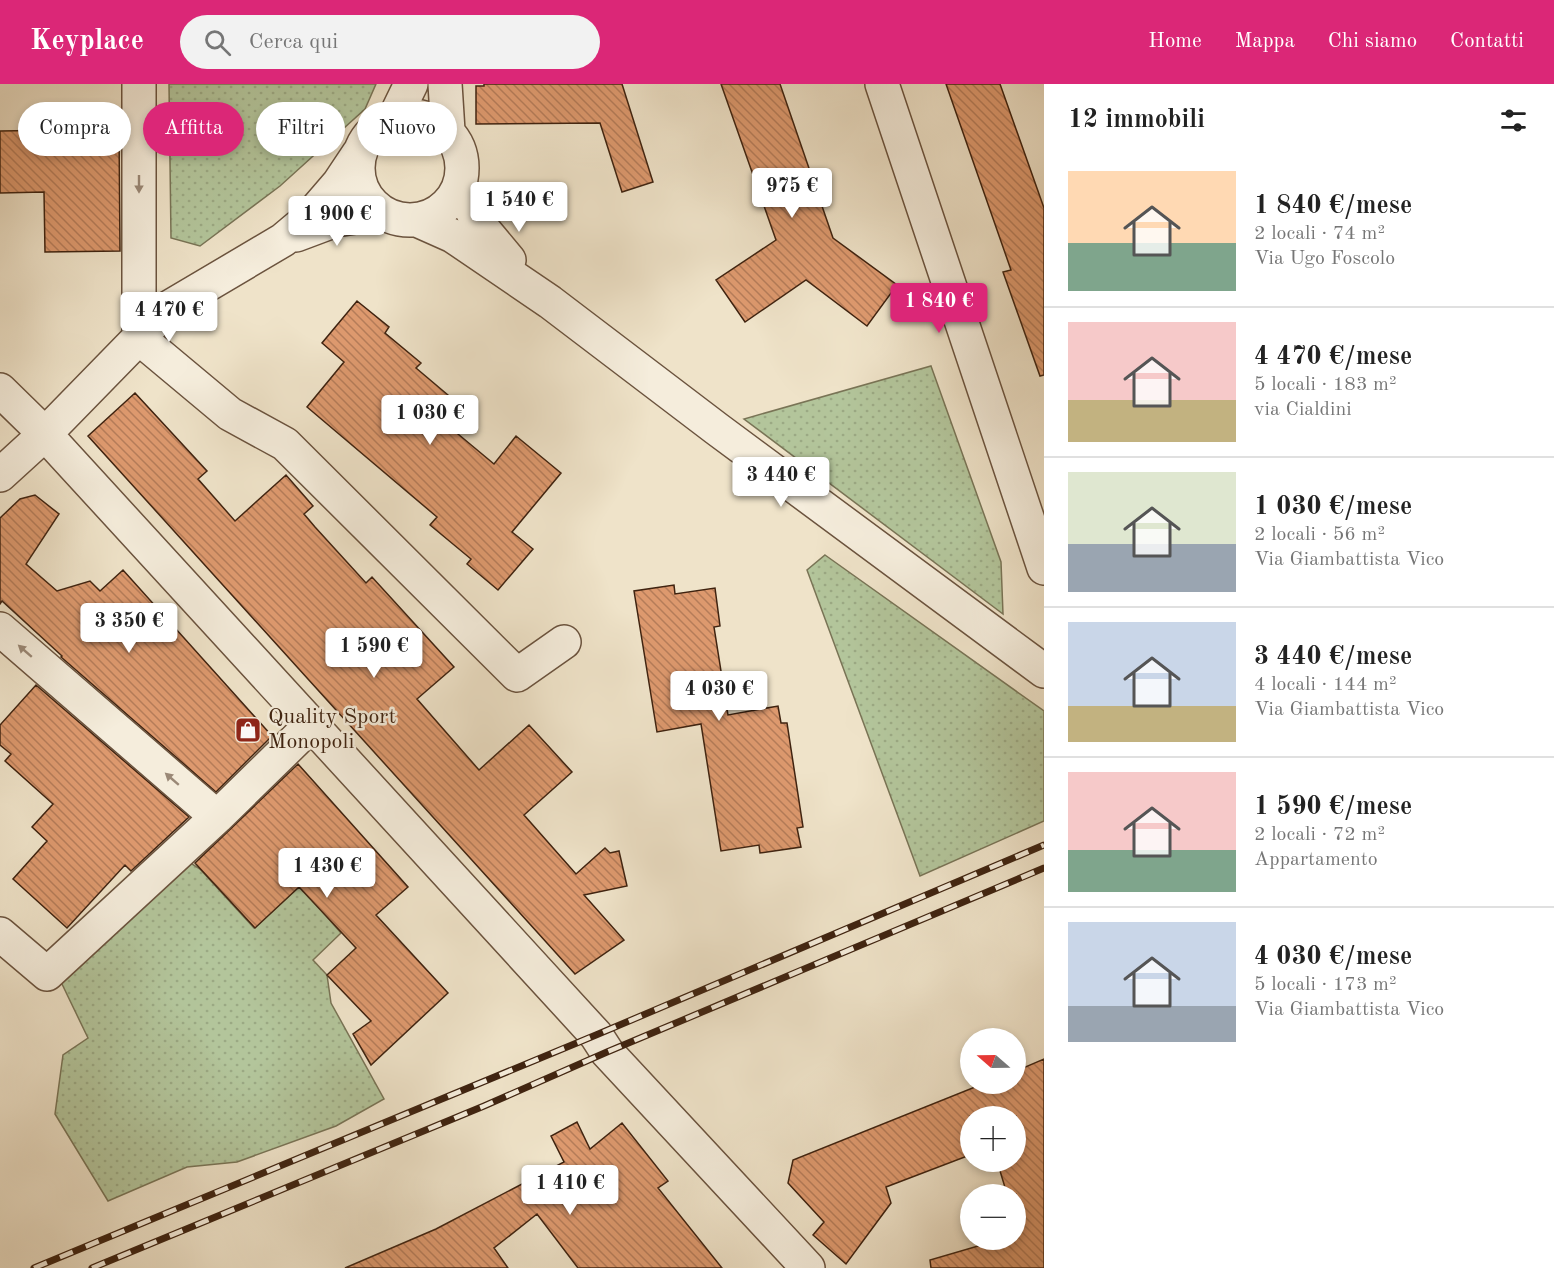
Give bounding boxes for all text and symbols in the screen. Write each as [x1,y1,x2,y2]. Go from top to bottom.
search box [180,15,600,69]
icon: search [201,26,234,59]
text: Keyplace [30,28,144,56]
text: Cerca qui [249,31,338,53]
text: Home [1148,31,1202,52]
text: Mappa [1235,31,1295,52]
text: Chi siamo [1328,31,1417,52]
text: Contatti [1450,31,1524,52]
chip: Compra [18,102,131,156]
chip: Affitta [143,102,244,156]
chip: Filtri [256,102,345,156]
chip: Nuovo [357,102,457,156]
icon: filters [1497,104,1530,137]
text: 12 immobili [1068,107,1205,133]
pin: 975 € [750,168,834,219]
one-way arrow [134,175,144,194]
text: 975 € [766,177,818,197]
pin: 1 540 € [464,182,574,233]
text: 1 540 € [484,191,554,211]
text: 1 840 €/mese [1254,193,1412,219]
icon: home [1116,195,1188,267]
pin: 1 900 € [282,196,392,247]
text: 1 900 € [302,205,372,225]
text: 2 locali · 74 m² [1254,224,1385,244]
text: Via Ugo Foscolo [1254,249,1395,269]
pin: 1 840 € [884,283,994,334]
pin: 4 470 € [114,292,224,343]
text: 1 840 € [904,292,974,312]
text: 4 470 € [134,301,204,321]
text: 4 470 €/mese [1254,344,1412,370]
icon: home [1116,346,1188,418]
text: 5 locali · 183 m² [1254,375,1397,395]
pin: 1 030 € [375,395,485,446]
text: via Cialdini [1254,400,1352,420]
text: 1 030 € [395,404,465,424]
pin: 3 440 € [726,457,836,508]
text: 3 440 € [746,466,816,486]
text: 1 030 €/mese [1254,494,1412,520]
icon: home [1116,496,1188,568]
text: 2 locali · 56 m² [1254,525,1385,545]
text: Via Giambattista Vico [1254,550,1444,570]
pin: 3 350 € [74,603,184,654]
text: 3 350 € [94,612,164,632]
pin: 1 590 € [319,628,429,679]
text: 1 590 € [339,637,409,657]
text: 3 440 €/mese [1254,644,1412,670]
one-way arrow [18,645,33,658]
icon: home [1116,646,1188,718]
pin: 4 030 € [664,671,774,722]
text: 4 locali · 144 m² [1254,675,1397,695]
text: 4 030 € [684,680,754,700]
text: Via Giambattista Vico [1254,700,1444,720]
place label: Quality Sport Monopoli [268,706,396,753]
shop icon: Quality Sport Monopoli [233,715,263,745]
one-way arrow [165,772,180,786]
text: 1 590 €/mese [1254,794,1412,820]
icon: home [1116,796,1188,868]
text: 2 locali · 72 m² [1254,825,1385,845]
pin: 1 430 € [272,848,382,899]
text: Appartamento [1254,850,1378,870]
text: 1 430 € [292,857,362,877]
text: 4 030 €/mese [1254,944,1412,970]
icon: home [1116,946,1188,1018]
text: 5 locali · 173 m² [1254,975,1397,995]
text: Via Giambattista Vico [1254,1000,1444,1020]
north arrow [960,1028,1026,1094]
map controls [960,1028,1026,1250]
button: + [960,1106,1026,1172]
pin: 1 410 € [515,1165,625,1216]
text: 1 410 € [535,1174,605,1194]
button: − [960,1184,1026,1250]

